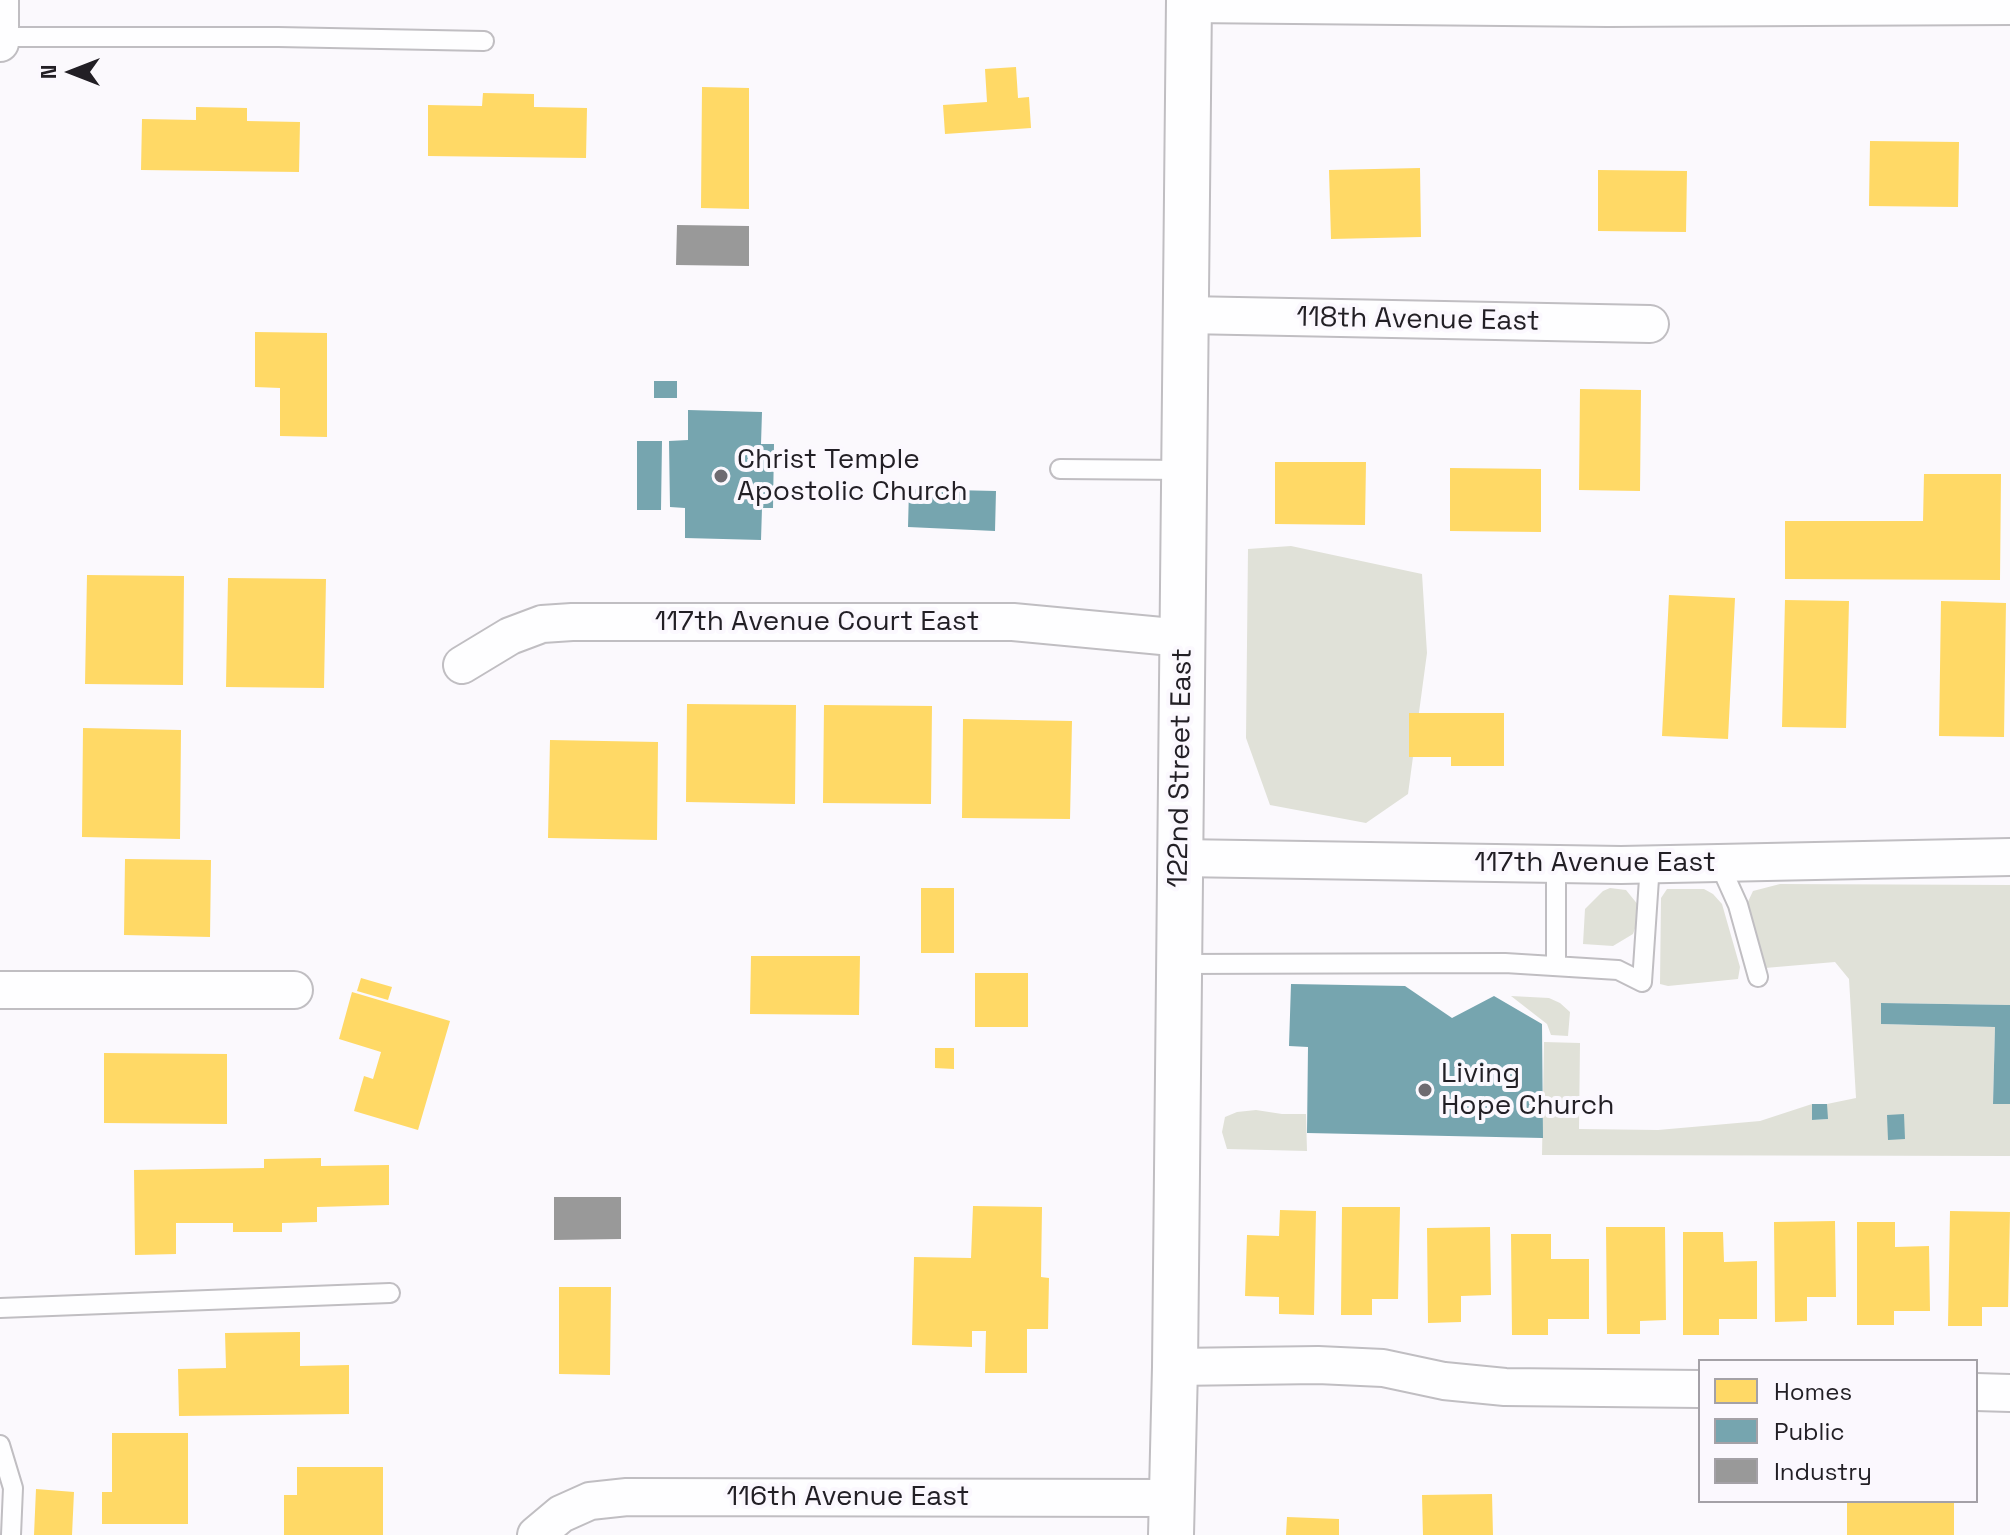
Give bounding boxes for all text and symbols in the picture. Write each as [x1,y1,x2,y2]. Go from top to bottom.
north arrow [32,32,112,112]
text: N [34,65,62,79]
street label: 118th Avenue East [1296,301,1540,339]
place label: Christ Temple Apostolic Church [737,443,968,509]
marker: Christ Temple Apostolic Church [712,467,730,485]
street label: 117th Avenue Court East [655,605,979,639]
street label: 122nd Street East [1162,648,1200,888]
street label: 117th Avenue East [1474,846,1716,880]
place label: Living Hope Church [1441,1057,1614,1123]
marker: Living Hope Church [1416,1081,1434,1099]
legend [1698,1359,1978,1503]
text: Homes [1774,1376,1852,1407]
text: Public [1774,1416,1845,1447]
text: Industry [1774,1456,1872,1487]
street label: 116th Avenue East [727,1480,969,1514]

